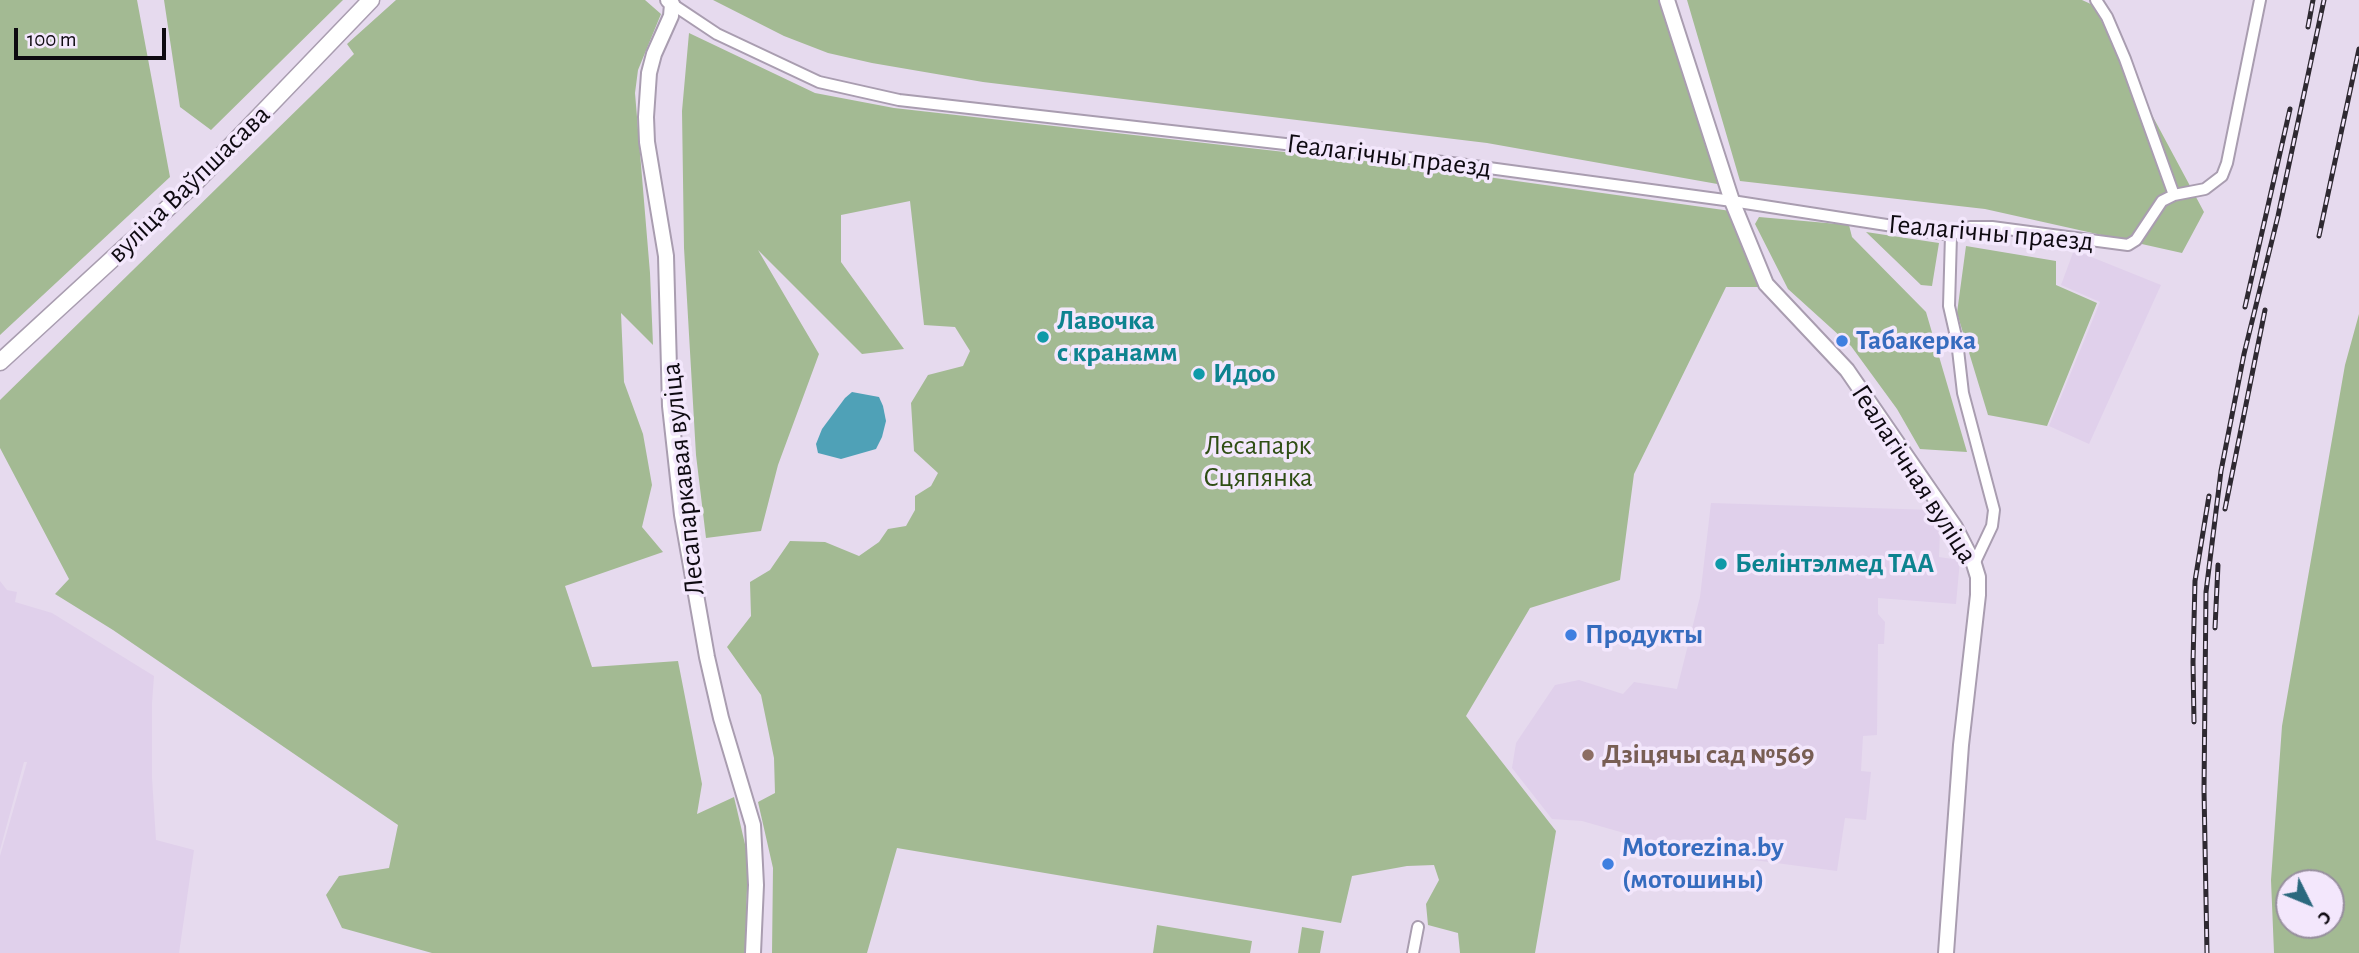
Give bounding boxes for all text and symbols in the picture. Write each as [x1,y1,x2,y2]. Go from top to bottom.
scale bar [18,14,170,58]
text: 100 m [27,29,77,50]
street label: вуліца Ваўпшасава [101,98,277,270]
street label: Геалагічны праезд [1285,127,1493,185]
street label: Геалагічны праезд [1887,207,2095,259]
place label: Лавочка с кранамм [1057,304,1178,370]
place label: Табакерка [1856,324,1976,358]
marker: Лавочка с кранамм [1035,329,1051,345]
marker: Табакерка [1834,333,1850,349]
place label: Идоо [1213,357,1276,391]
street label: Лесапаркавая вуліца [654,361,712,597]
marker: Идоо [1191,366,1207,382]
street label: Геалагічная вуліца [1844,378,1984,570]
park label: Лесапарк Сцяпянка [1203,429,1313,495]
place label: Белінтэлмед ТАА [1735,547,1934,581]
marker: Белінтэлмед ТАА [1713,556,1729,572]
place label: Продукты [1585,618,1703,652]
marker: Продукты [1563,627,1579,643]
place label: Дзіцячы сад №569 [1602,738,1814,772]
marker: Дзіцячы сад №569 [1580,747,1596,763]
place label: Motorezina.by (мотошины) [1622,831,1784,897]
marker: Motorezina.by (мотошины) [1600,856,1616,872]
north arrow [2275,869,2345,939]
text: С [2314,907,2335,928]

